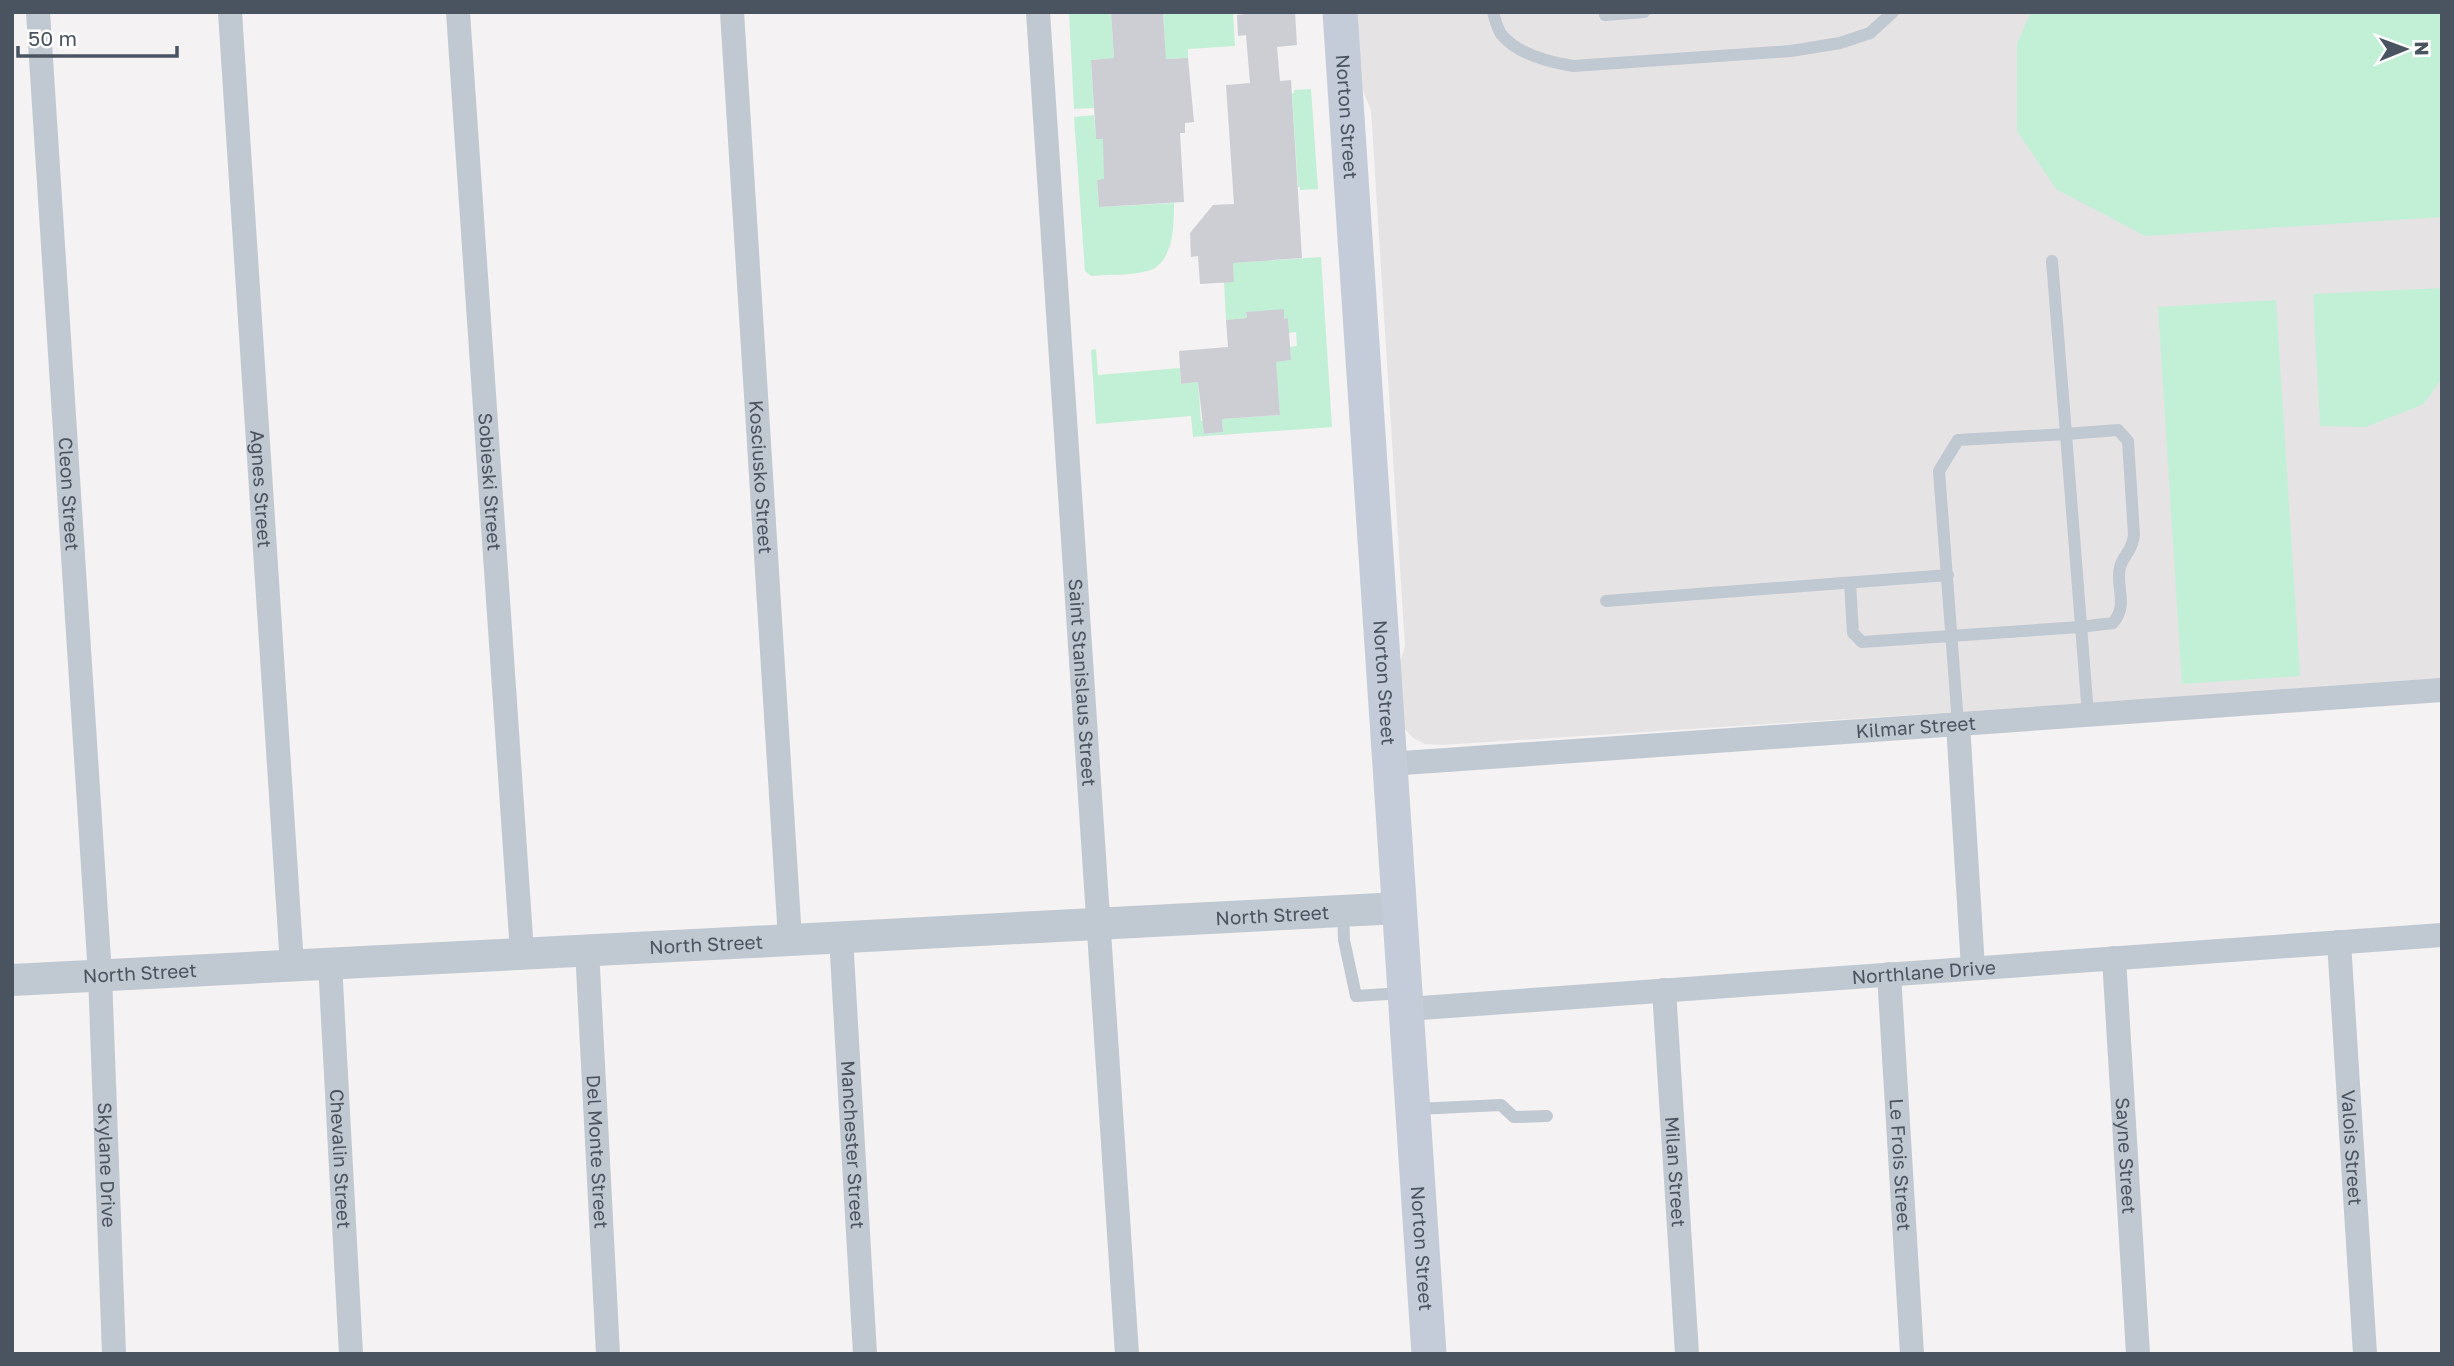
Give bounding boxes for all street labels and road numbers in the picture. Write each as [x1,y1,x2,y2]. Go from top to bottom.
street label: Norton Street [1332,53,1363,180]
street label: Kosciusko Street [745,399,778,555]
street label: Sobieski Street [474,412,507,552]
street label: Agnes Street [246,429,277,549]
street label: Cleon Street [54,436,85,552]
street label: Saint Stanislaus Street [1065,578,1101,787]
street label: Norton Street [1369,619,1401,746]
street label: Kilmar Street [1855,711,1977,742]
street label: North Street [1215,900,1330,929]
street label: North Street [649,930,764,958]
street label: Northlane Drive [1851,955,1996,988]
street label: North Street [82,958,197,987]
street label: Manchester Street [837,1060,870,1230]
street label: Del Monte Street [583,1074,613,1229]
street label: Chevalin Street [326,1088,356,1229]
street label: Valois Street [2337,1089,2368,1206]
street label: Sayne Street [2111,1097,2141,1215]
street label: Le Frois Street [1886,1098,1917,1232]
street label: Skylane Drive [94,1102,121,1228]
street label: Milan Street [1661,1115,1691,1228]
street label: Norton Street [1407,1185,1438,1312]

